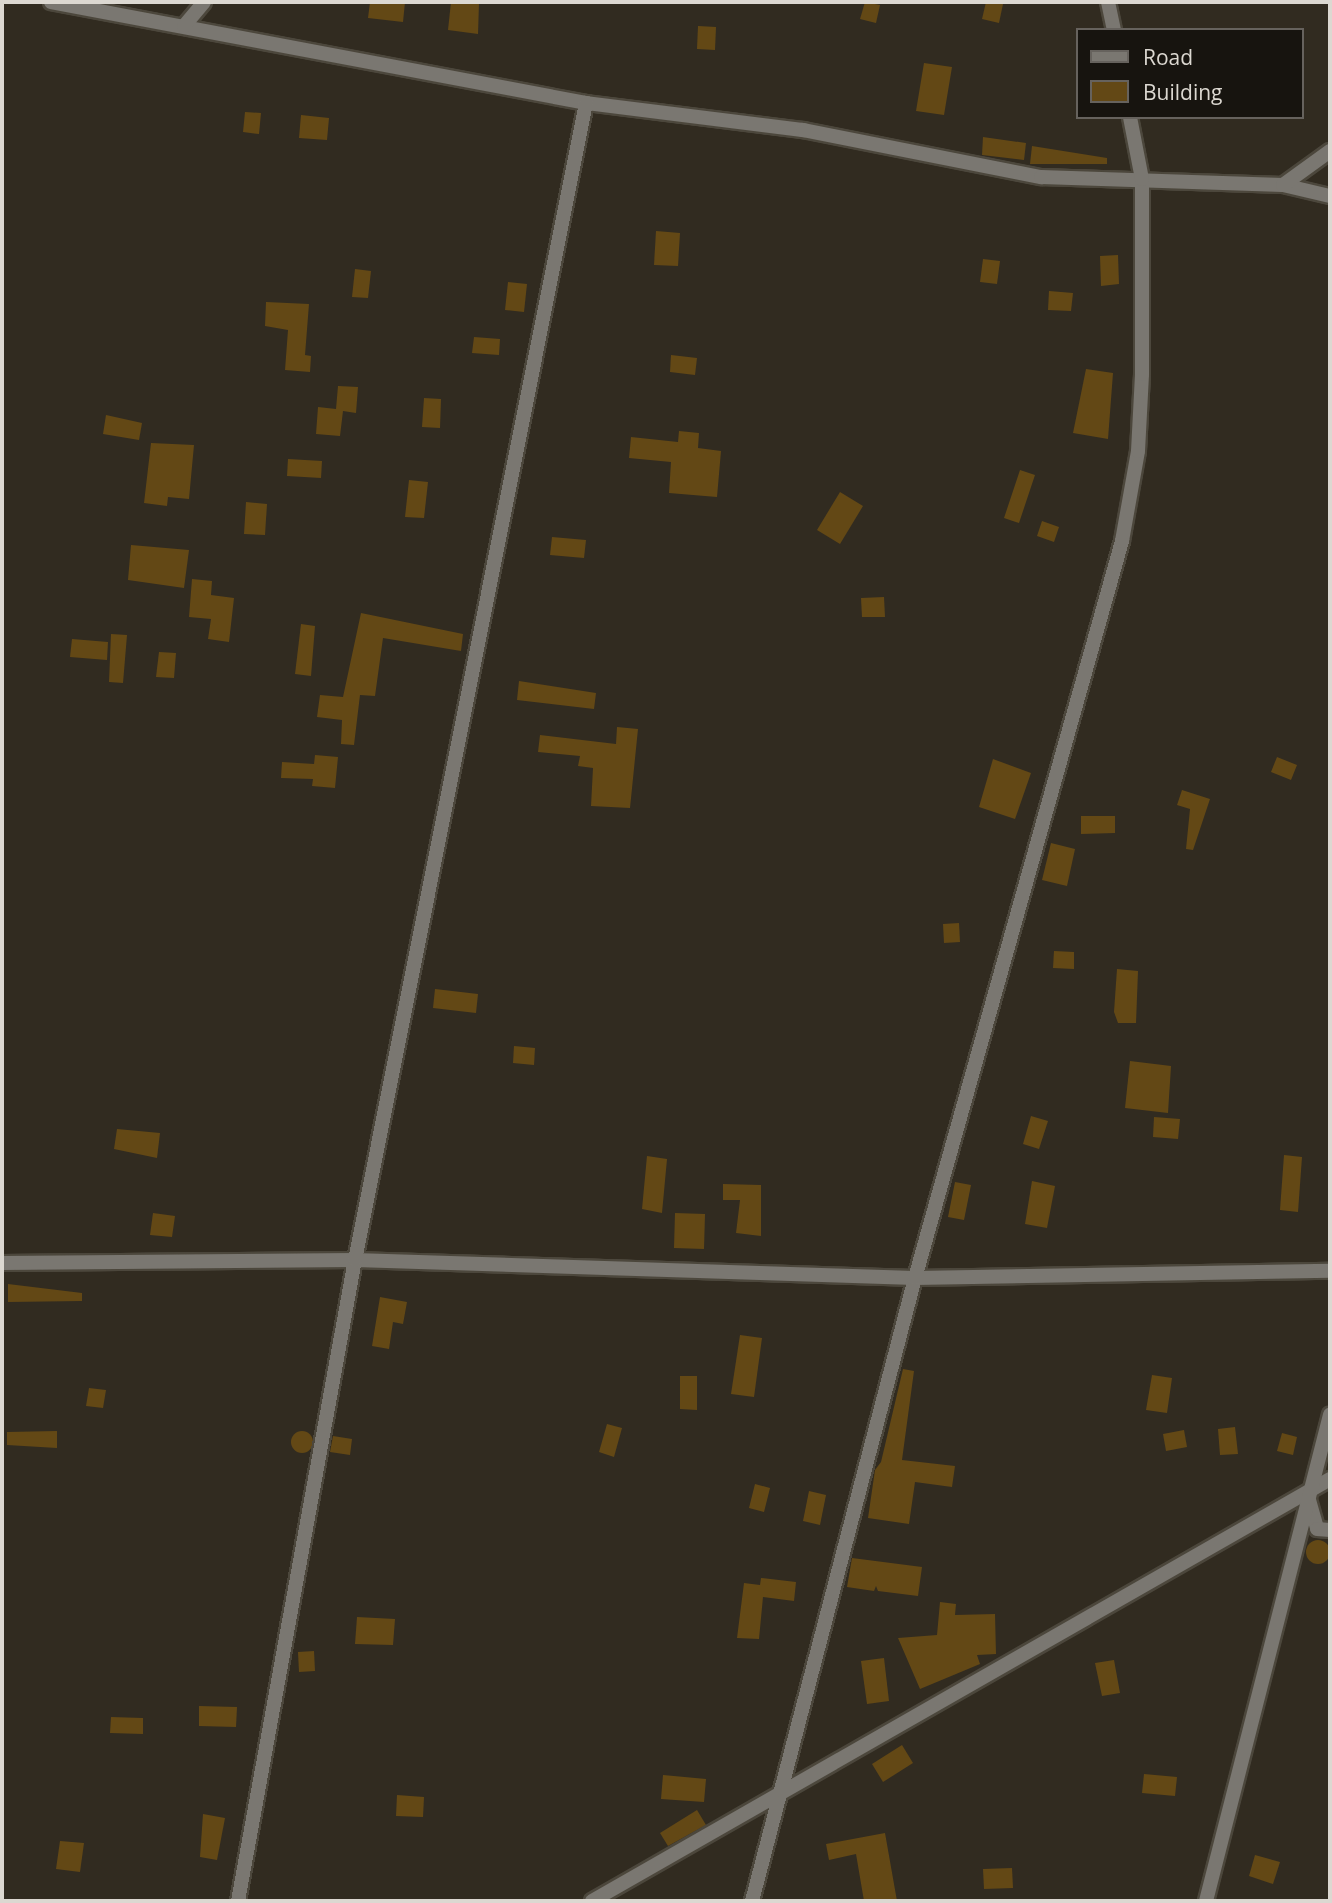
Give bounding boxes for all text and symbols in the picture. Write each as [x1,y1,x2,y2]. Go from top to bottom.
legend [1076,28,1304,119]
text: Road [1143,43,1193,71]
text: Building [1143,78,1222,106]

